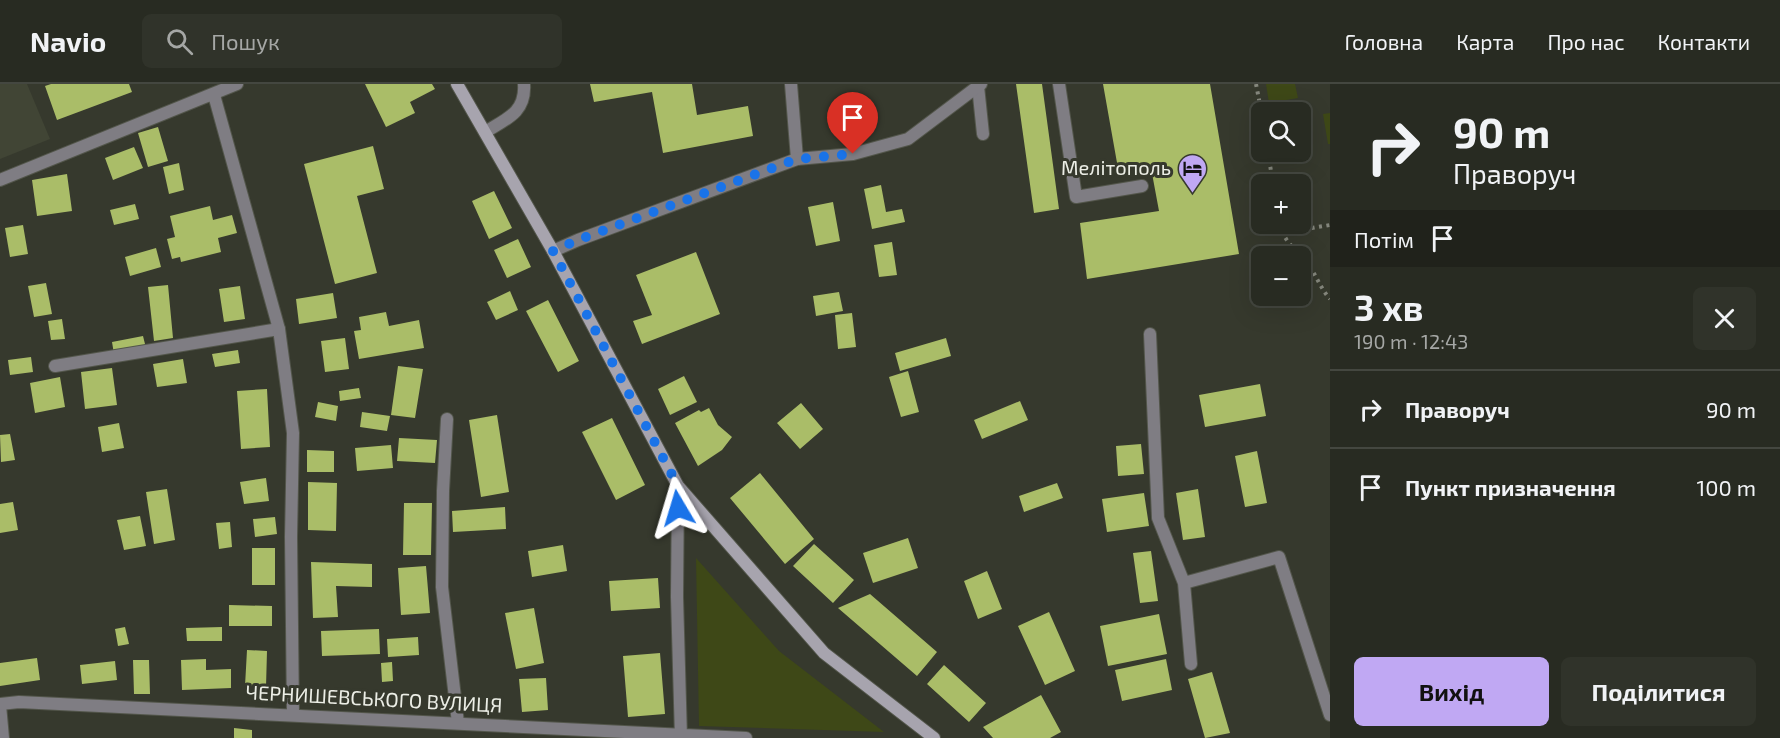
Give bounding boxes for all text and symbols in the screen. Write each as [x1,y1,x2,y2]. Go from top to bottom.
search box [142,14,562,68]
text: Navio [30,24,106,58]
icon: search [163,25,196,58]
text: Пошук [211,28,280,54]
text: Головна [1344,29,1423,54]
text: Карта [1456,29,1514,54]
text: Про нас [1547,29,1625,54]
text: Контакти [1658,29,1750,54]
pin [827,92,878,154]
icon: arrive [836,101,869,134]
map controls [1251,102,1311,306]
button: search [1251,102,1311,162]
text: 90 m [1453,106,1550,156]
icon: right [1354,108,1432,186]
hotel icon: Мелітополь [1176,152,1208,194]
place label: Мелітополь [1061,155,1171,179]
text: Праворуч [1453,157,1576,189]
button: + [1251,174,1311,234]
icon: arrive [1426,222,1459,255]
text: Потім [1354,226,1414,252]
button: − [1251,246,1311,306]
text: 3 хв [1354,285,1423,328]
button: close [1693,287,1756,350]
text: 190 m · 12:43 [1354,329,1468,353]
icon: right [1354,393,1387,426]
text: Праворуч [1405,396,1510,422]
text: 90 m [1706,396,1756,422]
icon: arrive [1354,471,1387,504]
text: Пункт призначення [1405,474,1616,500]
text: 100 m [1697,474,1756,500]
position arrow [646,476,710,540]
button: Вихід [1354,657,1549,726]
button: Поділитися [1561,657,1756,726]
street label: ЧЕРНИШЕВСЬКОГО ВУЛИЦЯ [245,679,503,717]

